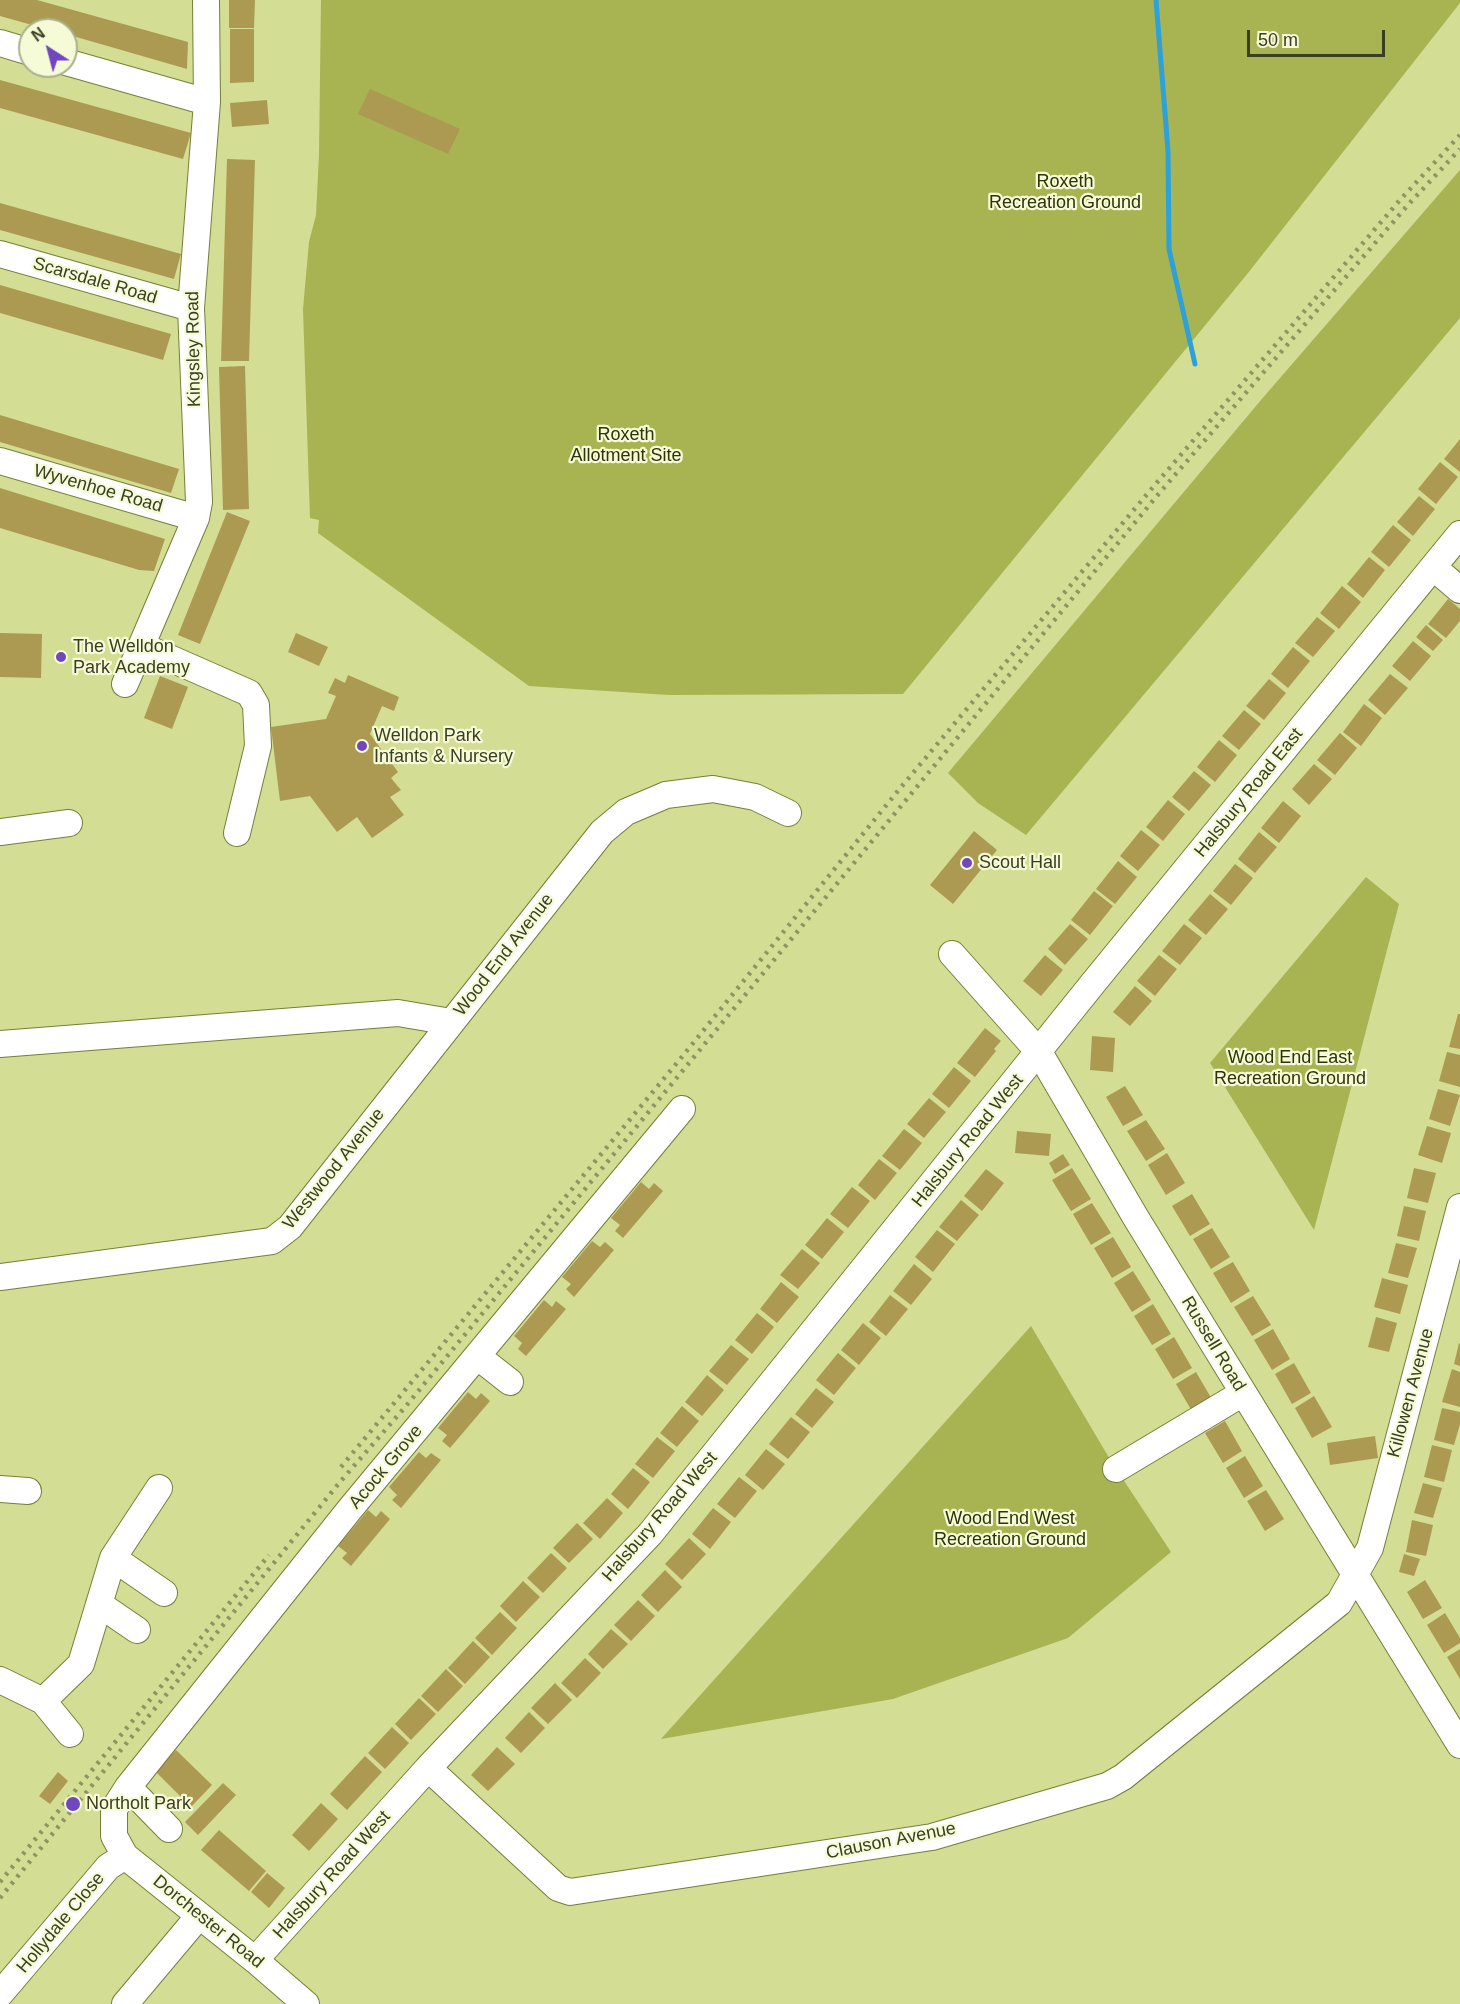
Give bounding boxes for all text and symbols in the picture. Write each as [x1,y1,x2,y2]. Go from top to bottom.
north arrow [18,18,78,78]
scale bar [1250,18,1388,56]
text: N [29,24,48,45]
text: 50 m [1258,30,1298,50]
park label: Roxeth Recreation Ground [989,171,1141,213]
street label: Scarsdale Road [30,253,160,309]
street label: Kingsley Road [182,291,206,407]
park label: Roxeth Allotment Site [570,424,682,466]
street label: Wyvenhoe Road [31,460,165,518]
place label: The Welldon Park Academy [73,636,190,678]
marker: The Welldon Park Academy [54,650,68,664]
street label: Halsbury Road East [1190,724,1308,862]
place label: Welldon Park Infants & Nursery [374,725,513,768]
marker: Welldon Park Infants & Nursery [355,739,369,753]
place label: Scout Hall [979,852,1061,874]
marker: Scout Hall [960,856,974,870]
street label: Wood End Avenue [449,889,559,1021]
park label: Wood End East Recreation Ground [1214,1047,1366,1090]
street label: Halsbury Road West [908,1070,1028,1212]
street label: Westwood Avenue [279,1104,389,1234]
street label: Russell Road [1176,1293,1250,1395]
street label: Killowen Avenue [1383,1326,1439,1460]
street label: Acock Grove [345,1421,427,1513]
street label: Halsbury Road West [598,1448,722,1586]
park label: Wood End West Recreation Ground [934,1508,1086,1550]
place label: Northolt Park [86,1793,191,1815]
marker: Northolt Park [64,1795,82,1813]
street label: Halsbury Road West [269,1807,395,1943]
street label: Clauson Avenue [824,1818,958,1864]
street label: Hollydale Close [13,1868,109,1978]
street label: Dorchester Road [148,1871,268,1973]

